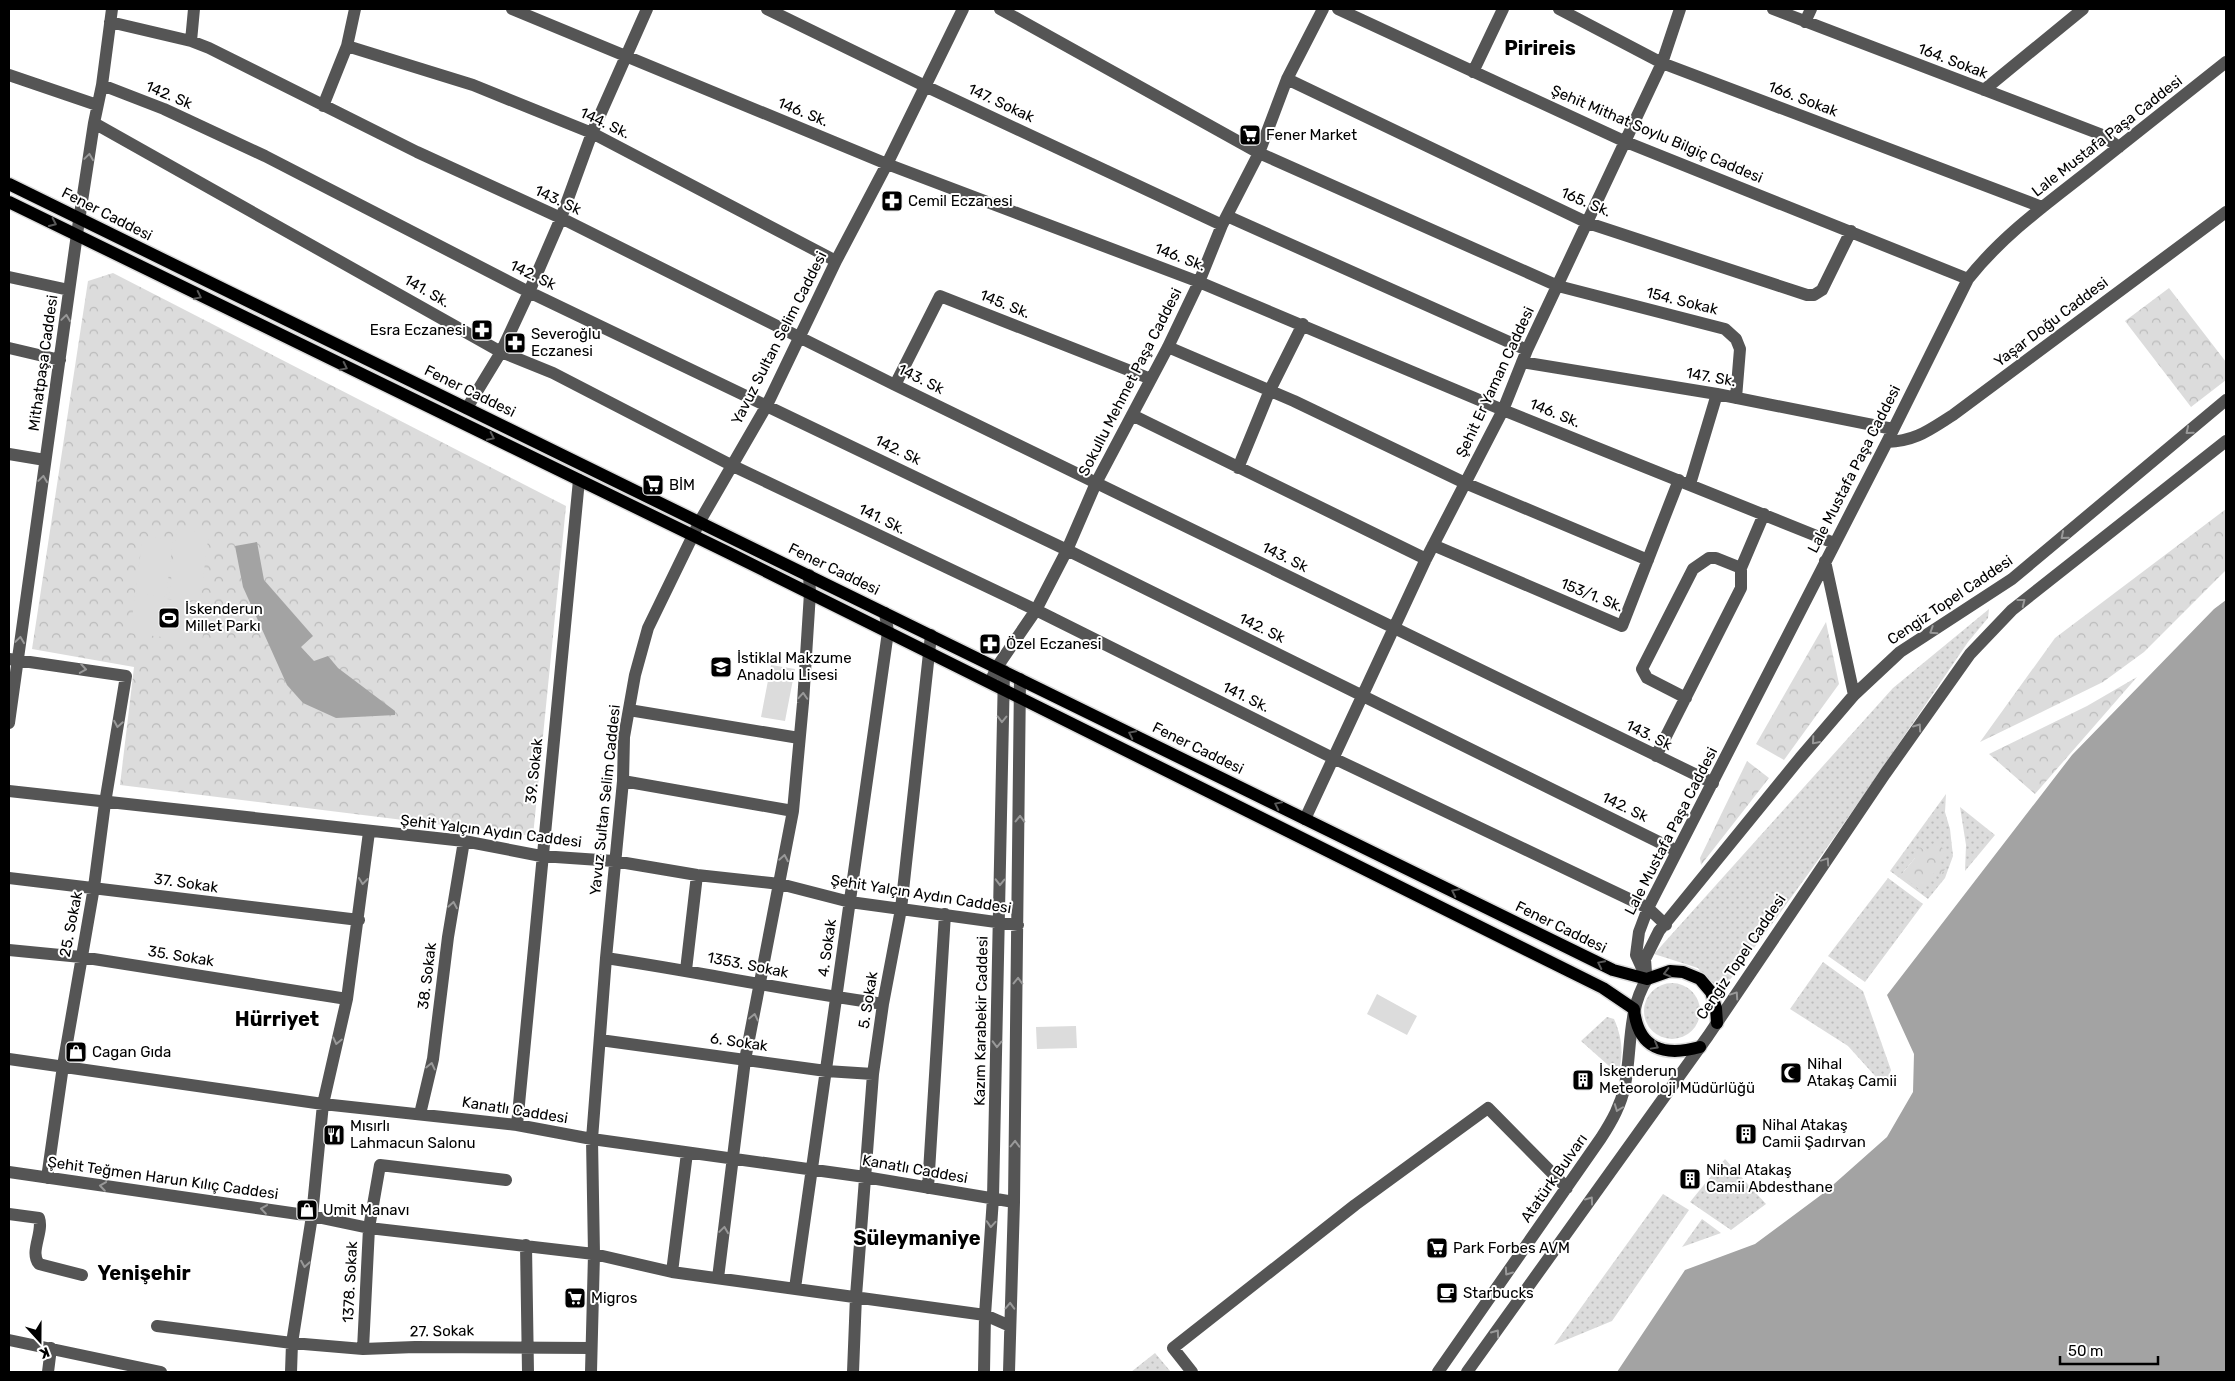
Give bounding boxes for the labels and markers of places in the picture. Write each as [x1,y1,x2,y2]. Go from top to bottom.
supermarket icon: Fener Market [1238,123,1262,147]
place label: Fener Market [1266,126,1357,144]
pharmacy icon: Cemil Eczanesi [880,189,904,213]
place label: Cemil Eczanesi [908,192,1013,210]
pharmacy icon: Esra Eczanesi [470,318,494,342]
place label: Esra Eczanesi [370,321,466,339]
place label: Severoğlu Eczanesi [531,325,601,360]
pharmacy icon: Severoğlu Eczanesi [503,331,527,355]
supermarket icon: BİM [641,473,665,497]
place label: BİM [669,476,695,494]
place label: İskenderun Millet Parkı [185,600,263,635]
sports icon: İskenderun Millet Parkı [157,606,181,630]
pharmacy icon: Özel Eczanesi [978,632,1002,656]
place label: Özel Eczanesi [1006,635,1101,653]
place label: İstiklal Makzume Anadolu Lisesi [737,649,852,684]
school or university icon: İstiklal Makzume Anadolu Lisesi [709,655,733,679]
shop icon: Cagan Gıda [64,1040,88,1064]
place label: Cagan Gıda [92,1043,171,1061]
place label: Nihal Atakaş Camii [1807,1055,1897,1090]
mosque icon: Nihal Atakaş Camii [1779,1061,1803,1085]
place label: İskenderun Meteoroloji Müdürlüğü [1599,1062,1755,1097]
building icon: İskenderun Meteoroloji Müdürlüğü [1571,1068,1595,1092]
place label: Nihal Atakaş Camii Şadırvan [1762,1116,1866,1151]
place label: Mısırlı Lahmacun Salonu [350,1117,476,1152]
building icon: Nihal Atakaş Camii Şadırvan [1734,1122,1758,1146]
restaurant icon: Mısırlı Lahmacun Salonu [322,1123,346,1147]
place label: Nihal Atakaş Camii Abdesthane [1706,1161,1833,1196]
building icon: Nihal Atakaş Camii Abdesthane [1678,1167,1702,1191]
shop icon: Umit Manavı [295,1198,319,1222]
place label: Umit Manavı [323,1201,409,1219]
supermarket icon: Park Forbes AVM [1425,1236,1449,1260]
place label: Park Forbes AVM [1453,1239,1570,1257]
cafe icon: Starbucks [1435,1281,1459,1305]
place label: Starbucks [1463,1284,1534,1302]
supermarket icon: Migros [563,1286,587,1310]
place label: Migros [591,1289,638,1307]

